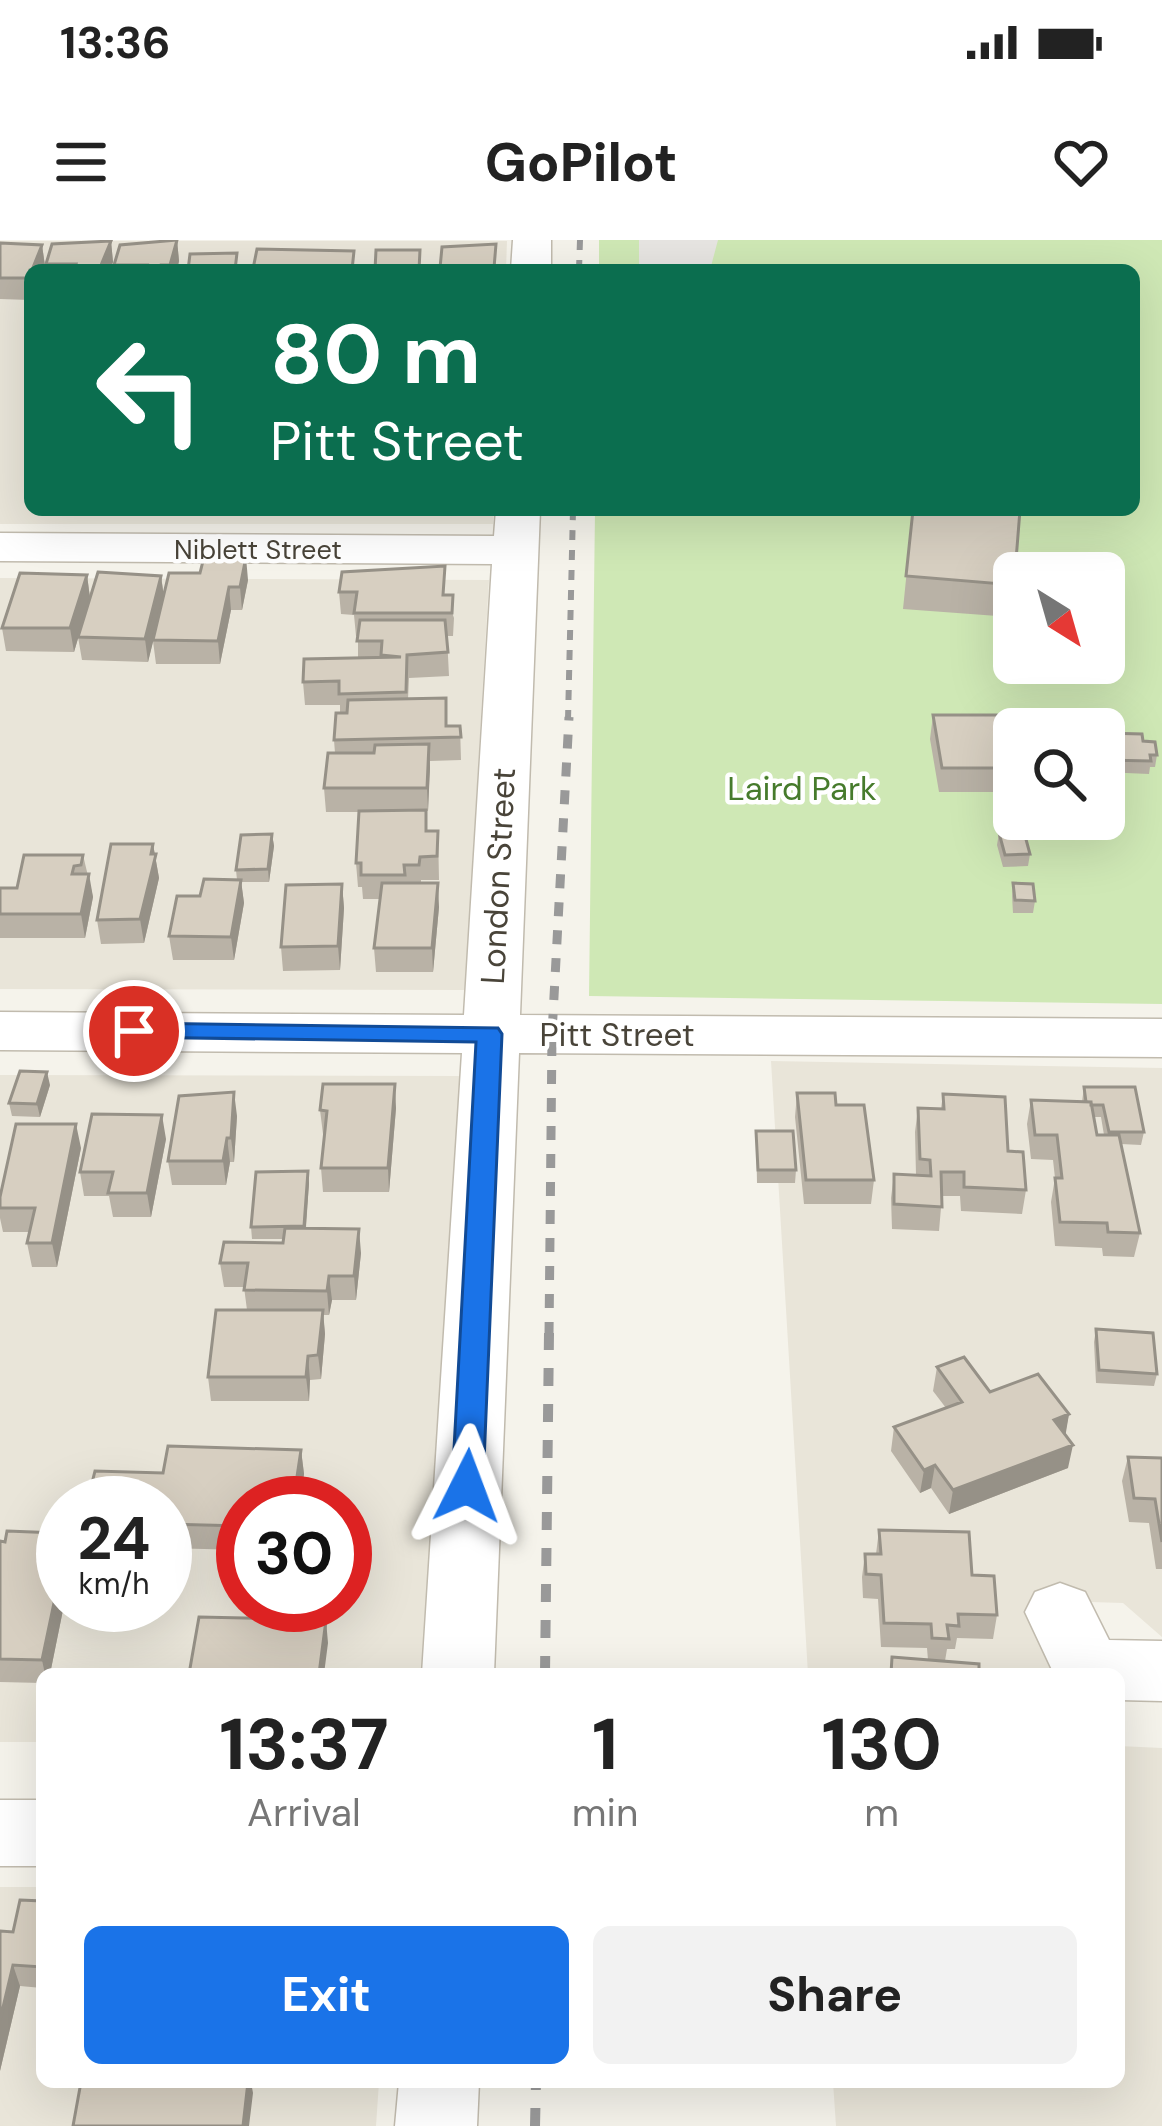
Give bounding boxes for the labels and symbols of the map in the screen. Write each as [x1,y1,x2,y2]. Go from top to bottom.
street label: Niblett Street [174,532,342,567]
north arrow [993,552,1125,684]
street label: London Street [471,767,525,985]
park label: Laird Park [727,767,877,810]
pin [83,980,185,1082]
street label: Pitt Street [539,1013,695,1056]
position arrow [404,1423,530,1549]
speed limit sign: 30 [216,1476,372,1632]

